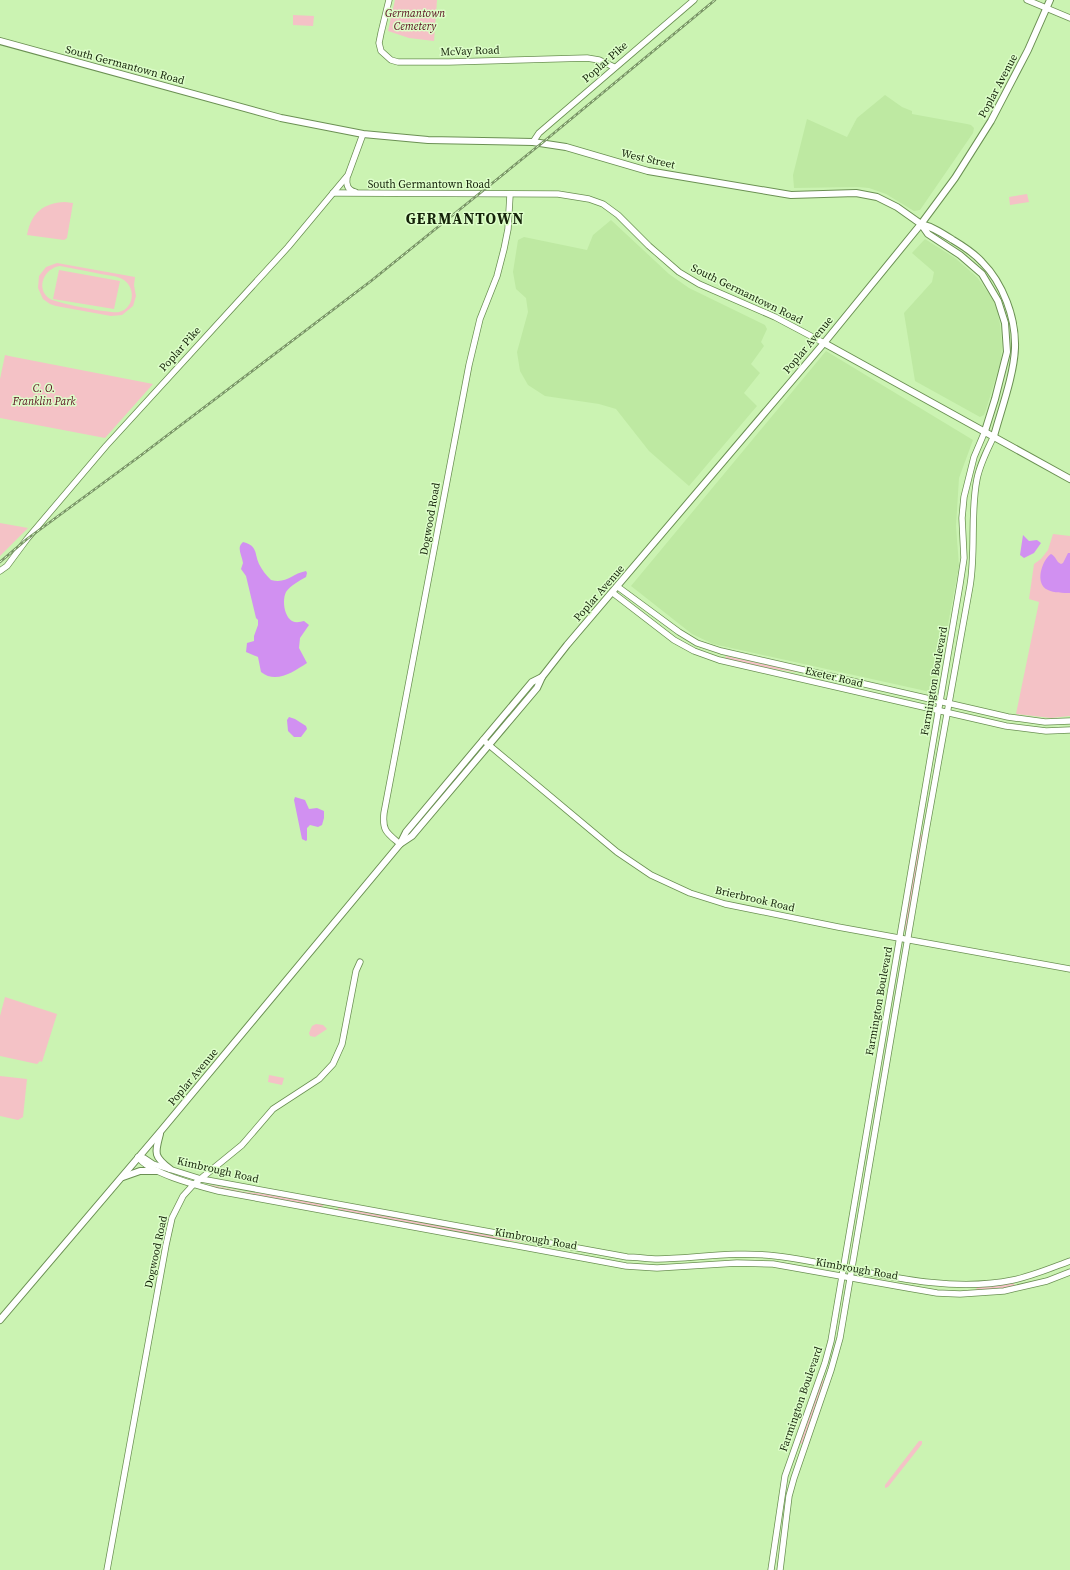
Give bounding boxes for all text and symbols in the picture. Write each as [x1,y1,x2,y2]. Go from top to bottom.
park label: Germantown Cemetery [385,6,446,34]
street label: Poplar Pike [579,38,631,86]
street label: South Germantown Road [64,42,187,88]
street label: McVay Road [440,42,501,60]
street label: Poplar Avenue [975,51,1021,121]
street label: West Street [620,146,677,173]
street label: South Germantown Road [368,177,491,192]
district label: GERMANTOWN [406,208,524,229]
street label: South Germantown Road [689,260,806,328]
street label: Poplar Avenue [780,313,837,377]
street label: Poplar Pike [156,323,204,375]
park label: C. O. Franklin Park [11,381,76,409]
street label: Dogwood Road [416,481,444,557]
street label: Poplar Avenue [570,561,628,625]
street label: Farmington Boulevard [917,625,951,737]
street label: Exeter Road [804,663,865,691]
street label: Brierbrook Road [714,883,797,916]
street label: Farmington Boulevard [862,945,896,1057]
street label: Poplar Avenue [165,1045,222,1109]
street label: Kimbrough Road [176,1153,261,1187]
street label: Dogwood Road [141,1214,171,1290]
street label: Kimbrough Road [494,1224,579,1254]
street label: Kimbrough Road [815,1254,900,1284]
street label: Farmington Boulevard [776,1344,826,1454]

